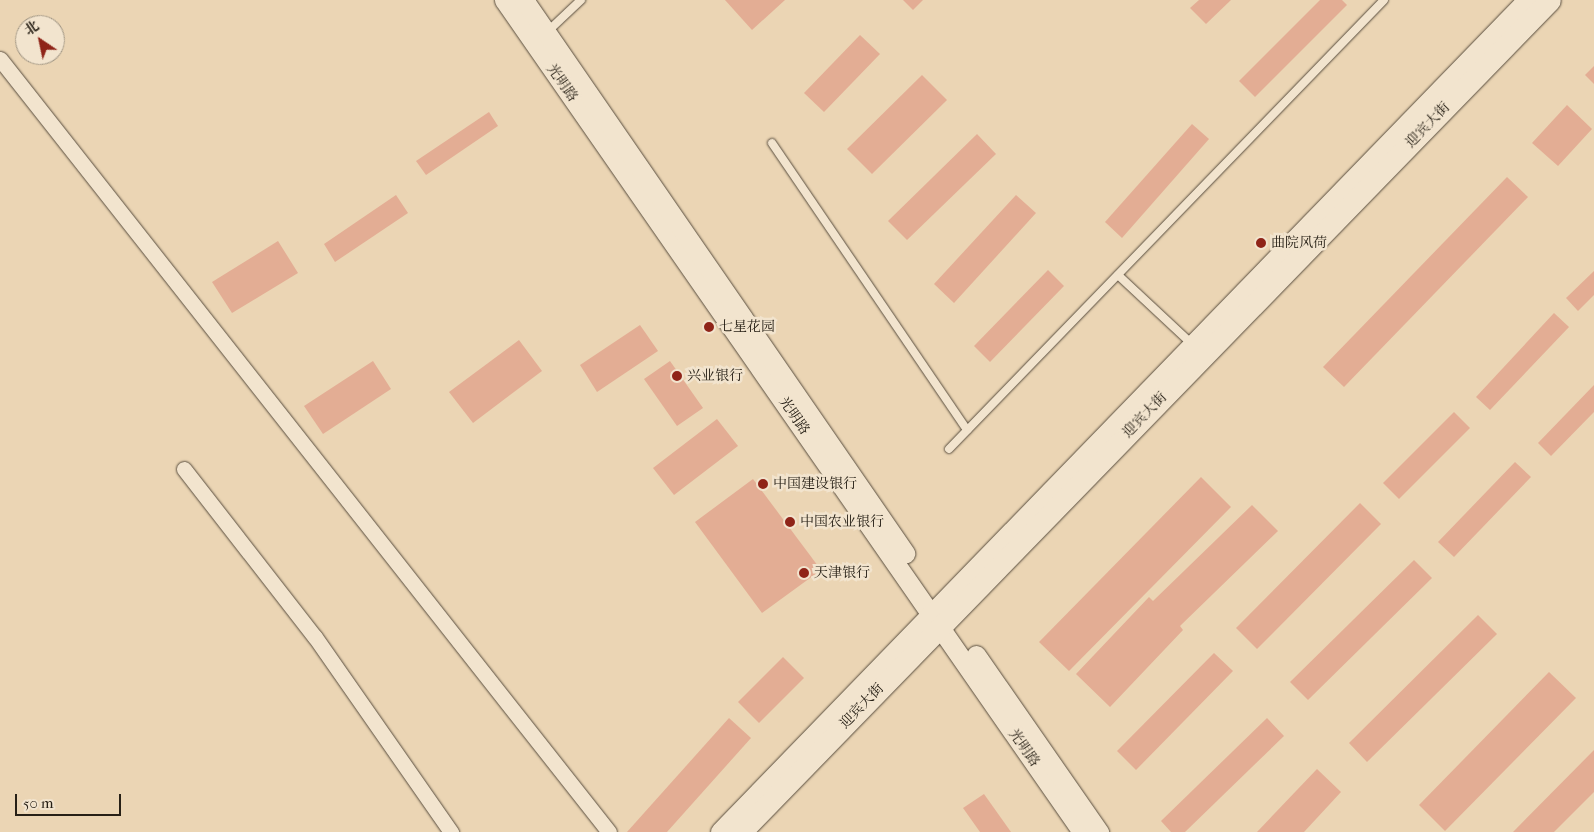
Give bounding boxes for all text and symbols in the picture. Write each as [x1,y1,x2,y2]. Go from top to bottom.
north arrow [15,15,65,65]
text: 北 [21,17,42,39]
street label: 光明路 [543,61,581,105]
street label: 迎宾大街 [1403,99,1453,151]
place label: 曲院风荷 [1271,235,1327,251]
marker: 曲院风荷 [1255,237,1267,249]
place label: 七星花园 [719,319,775,335]
marker: 七星花园 [703,321,715,333]
place label: 兴业银行 [687,368,743,384]
marker: 兴业银行 [671,370,683,382]
street label: 迎宾大街 [1120,389,1170,441]
street label: 光明路 [775,394,813,438]
place label: 中国建设银行 [773,476,857,492]
marker: 中国建设银行 [757,478,769,490]
place label: 中国农业银行 [800,514,884,530]
marker: 中国农业银行 [784,516,796,528]
place label: 天津银行 [814,565,870,581]
marker: 天津银行 [798,567,810,579]
street label: 迎宾大街 [837,680,887,732]
street label: 光明路 [1005,726,1043,770]
scale bar [18,784,124,816]
text: 50 m [23,794,53,812]

